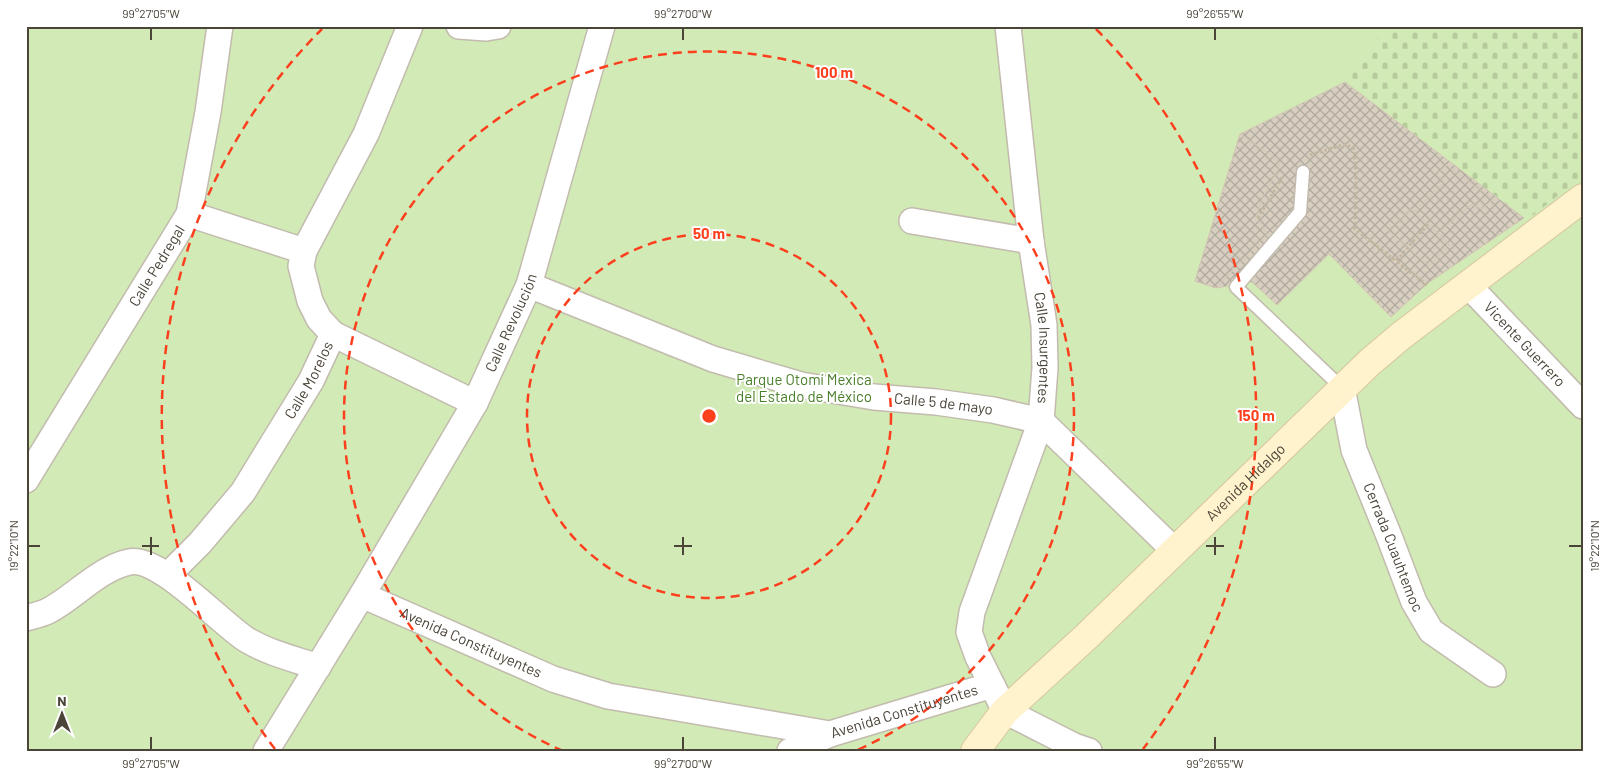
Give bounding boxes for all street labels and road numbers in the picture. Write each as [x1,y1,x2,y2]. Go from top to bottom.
street label: Calle Pedregal [125,222,188,309]
street label: Calle Revolución [481,271,540,374]
street label: Calle Insurgentes [1031,291,1055,404]
street label: Vicente Guerrero [1481,298,1570,390]
street label: Calle Morelos [280,338,336,422]
street label: Calle 5 de mayo [894,389,994,418]
street label: Avenida Hidalgo [1202,439,1288,524]
street label: Cerrada Cuauhtemoc [1360,480,1428,615]
street label: Avenida Constituyentes [398,603,545,681]
street label: Avenida Constituyentes [828,680,980,741]

